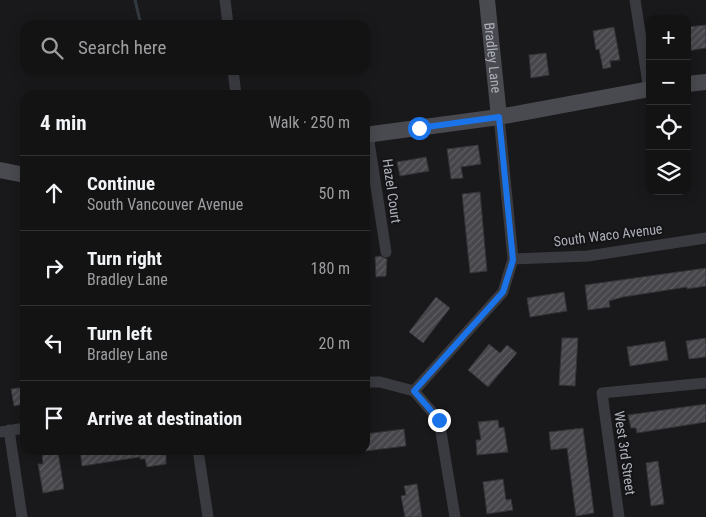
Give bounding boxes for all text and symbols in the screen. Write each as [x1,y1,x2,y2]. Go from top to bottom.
map controls [646,15,691,195]
button: + [646,15,691,60]
search box [20,20,370,75]
street label: Bradley Lane [481,22,505,94]
icon: search [38,34,66,62]
text: Search here [78,36,166,59]
button: − [646,60,691,105]
button: locate [646,105,691,150]
text: 4 min [40,111,87,135]
text: Walk · 250 m [269,113,350,132]
route start [408,117,431,140]
button: layers [646,150,691,195]
street label: Hazel Court [380,158,404,224]
text: Continue [87,172,155,195]
icon: ahead [40,179,68,207]
text: 50 m [318,184,350,203]
text: South Vancouver Avenue [87,195,243,214]
street label: South Waco Avenue [553,220,664,250]
text: Turn right [87,247,162,270]
icon: right [40,254,68,282]
text: 180 m [311,259,350,278]
text: Bradley Lane [87,270,168,289]
text: Turn left [87,322,152,345]
icon: left [40,329,68,357]
text: 20 m [318,334,350,353]
text: Bradley Lane [87,345,168,364]
icon: arrive [40,404,68,432]
text: Arrive at destination [87,407,242,430]
route end [428,409,451,432]
street label: West 3rd Street [611,410,639,496]

